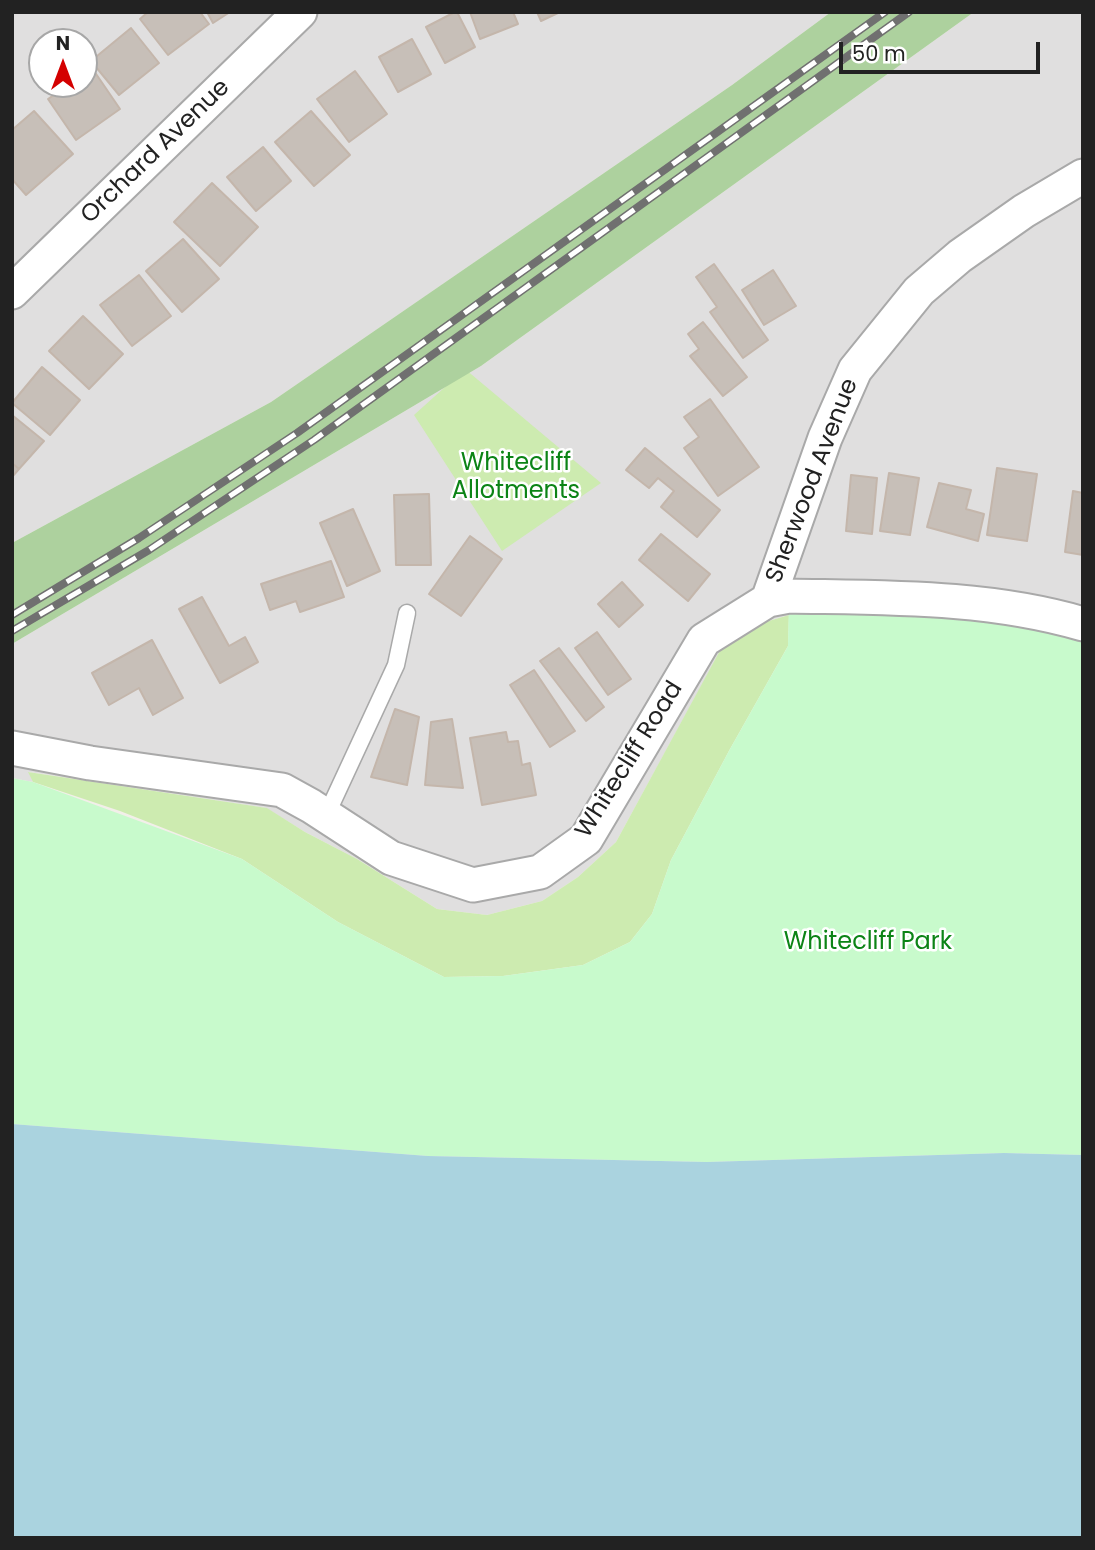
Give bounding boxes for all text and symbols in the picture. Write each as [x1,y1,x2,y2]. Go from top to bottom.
north arrow [28,28,98,98]
scale bar [843,28,1044,72]
text: N [56,30,70,57]
text: 50 m [852,39,906,68]
street label: Orchard Avenue [76,74,236,230]
street label: Sherwood Avenue [761,375,865,587]
park label: Whitecliff Allotments [452,450,580,506]
street label: Whitecliff Road [570,676,690,844]
park label: Whitecliff Park [784,929,952,957]

